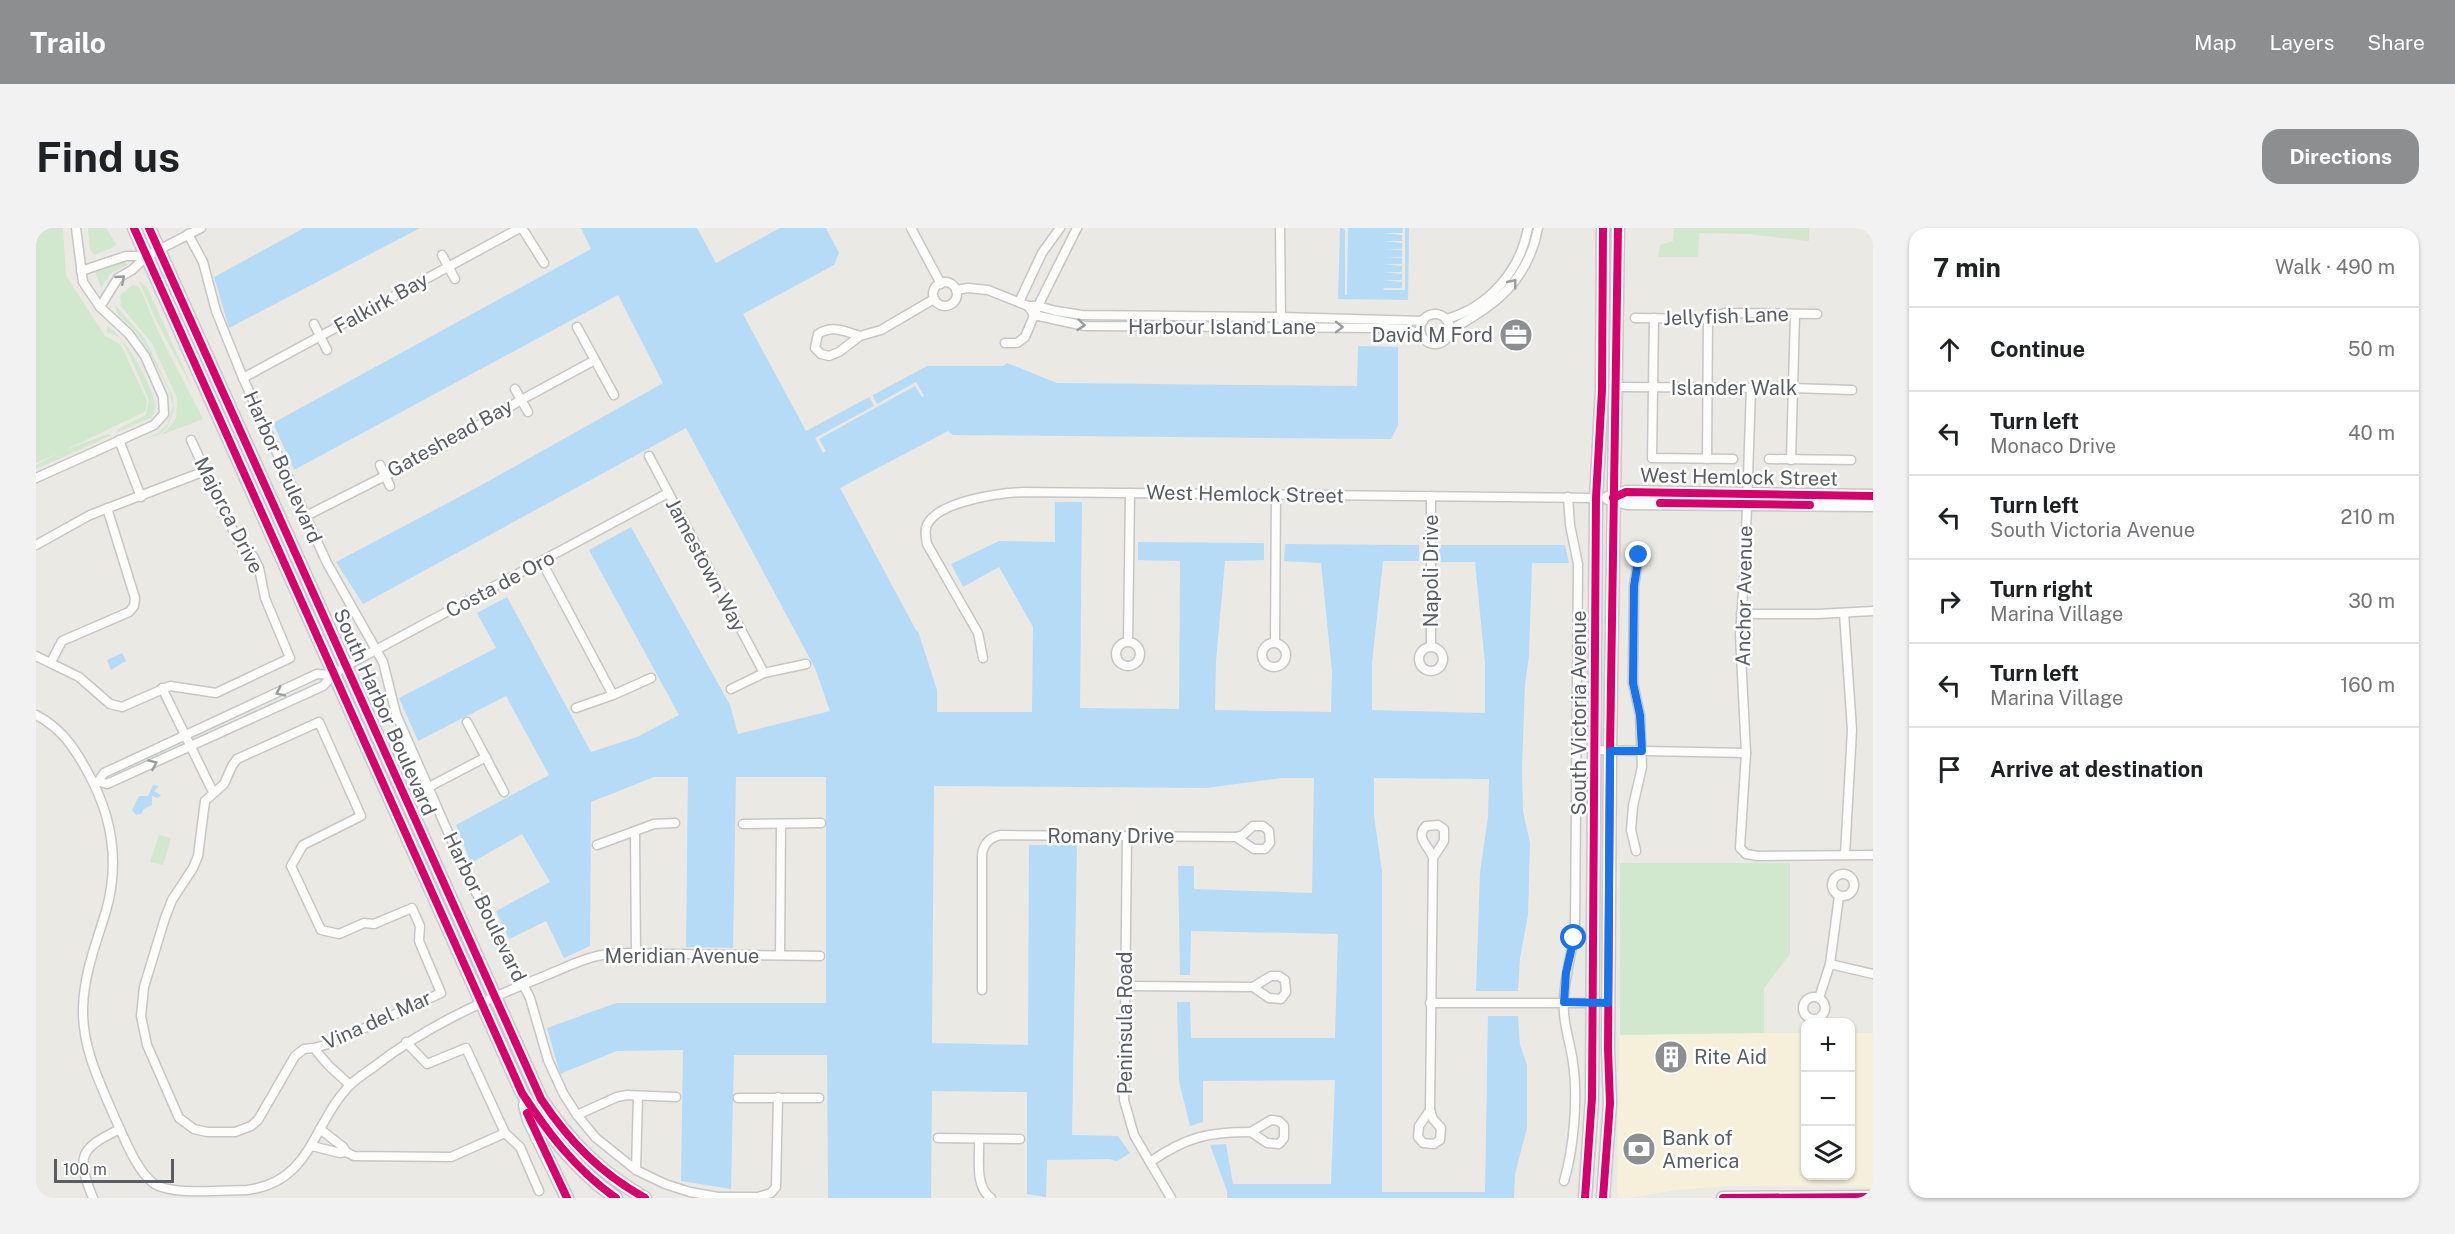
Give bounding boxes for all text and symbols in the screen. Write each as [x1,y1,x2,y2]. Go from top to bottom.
text: Trailo [30,26,106,59]
text: Map [2194,30,2237,55]
text: Layers [2270,30,2334,55]
text: Share [2367,30,2425,55]
button: Directions [2262,129,2419,184]
text: Find us [36,132,180,181]
text: 7 min [1933,252,2001,283]
text: Walk · 490 m [2275,255,2395,279]
street label: Falkirk Bay [330,267,432,339]
one-way arrow [114,276,125,287]
one-way arrow [1506,279,1517,290]
street label: Jellyfish Lane [1663,302,1789,330]
street label: Harbour Island Lane [1128,315,1316,339]
office icon: David M Ford [1498,317,1534,353]
one-way arrow [1076,318,1085,331]
one-way arrow [1334,321,1343,333]
place label: David M Ford [1372,323,1493,347]
icon: ahead [1933,333,1966,366]
text: Continue [1990,336,2085,362]
text: 50 m [2348,337,2395,361]
street label: Islander Walk [1671,376,1797,400]
street label: Harbor Boulevard [239,387,327,547]
street label: Gateshead Bay [383,394,517,482]
text: Turn left [1990,408,2079,434]
icon: left [1933,417,1966,450]
text: 40 m [2348,421,2395,445]
text: Monaco Drive [1990,434,2116,458]
street label: Majorca Drive [189,453,269,577]
street label: West Hemlock Street [1640,463,1838,491]
street label: West Hemlock Street [1146,480,1344,508]
text: Turn left [1990,492,2079,518]
street label: Jamestown Way [661,494,751,636]
icon: left [1933,501,1966,534]
text: 210 m [2341,505,2395,529]
street label: Napoli Drive [1419,515,1443,627]
text: South Victoria Avenue [1990,518,2195,542]
street label: Anchor Avenue [1731,525,1757,667]
route end [1625,541,1651,567]
street label: Costa de Oro [441,545,559,623]
text: Turn right [1990,576,2093,602]
icon: right [1933,585,1966,618]
text: 30 m [2348,589,2395,613]
text: Marina Village [1990,602,2123,626]
street label: South Harbor Boulevard [328,605,442,819]
street label: South Victoria Avenue [1567,611,1591,816]
text: Turn left [1990,660,2079,686]
icon: left [1933,669,1966,702]
text: 160 m [2340,673,2395,697]
one-way arrow [275,684,286,696]
text: Marina Village [1990,686,2123,710]
icon: arrive [1933,753,1966,786]
text: Arrive at destination [1990,756,2203,782]
one-way arrow [147,759,158,771]
street label: Romany Drive [1047,824,1175,848]
street label: Harbor Boulevard [438,828,532,986]
route start [1560,924,1586,950]
street label: Meridian Avenue [605,944,759,968]
street label: Peninsula Road [1113,951,1137,1095]
street label: Vina del Mar [319,985,435,1055]
map controls [1801,1018,1855,1180]
button: + [1801,1018,1855,1072]
building icon: Rite Aid [1653,1039,1689,1075]
place label: Rite Aid [1694,1045,1767,1069]
button: − [1801,1072,1855,1126]
place label: Bank of America [1662,1126,1739,1173]
button: layers [1801,1126,1855,1180]
bank icon: Bank of America [1621,1131,1657,1167]
scale bar [54,1156,174,1184]
text: 100 m [63,1160,107,1179]

